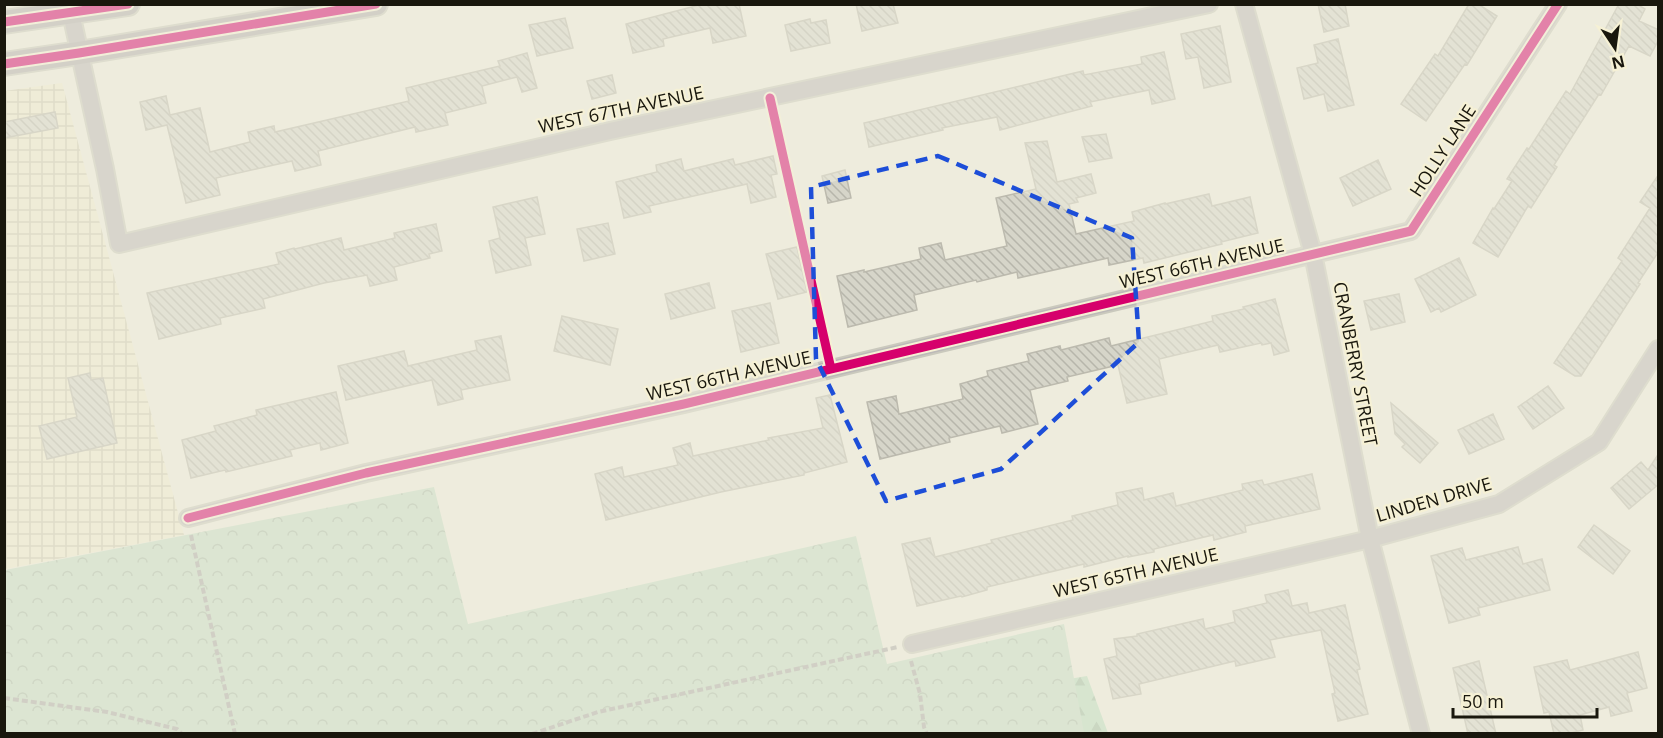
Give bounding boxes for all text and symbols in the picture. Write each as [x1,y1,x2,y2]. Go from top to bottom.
north arrow [1585,18,1645,78]
text: N [1610,50,1627,75]
street label: WEST 67TH AVENUE [536,80,706,138]
street label: HOLLY LANE [1403,100,1481,201]
street label: WEST 66TH AVENUE [1117,232,1286,294]
street label: CRANBERRY STREET [1328,280,1384,448]
street label: WEST 66TH AVENUE [644,344,813,406]
street label: LINDEN DRIVE [1373,471,1494,527]
street label: WEST 65TH AVENUE [1051,541,1220,603]
scale bar [1453,681,1597,719]
text: 50 m [1462,689,1504,713]

